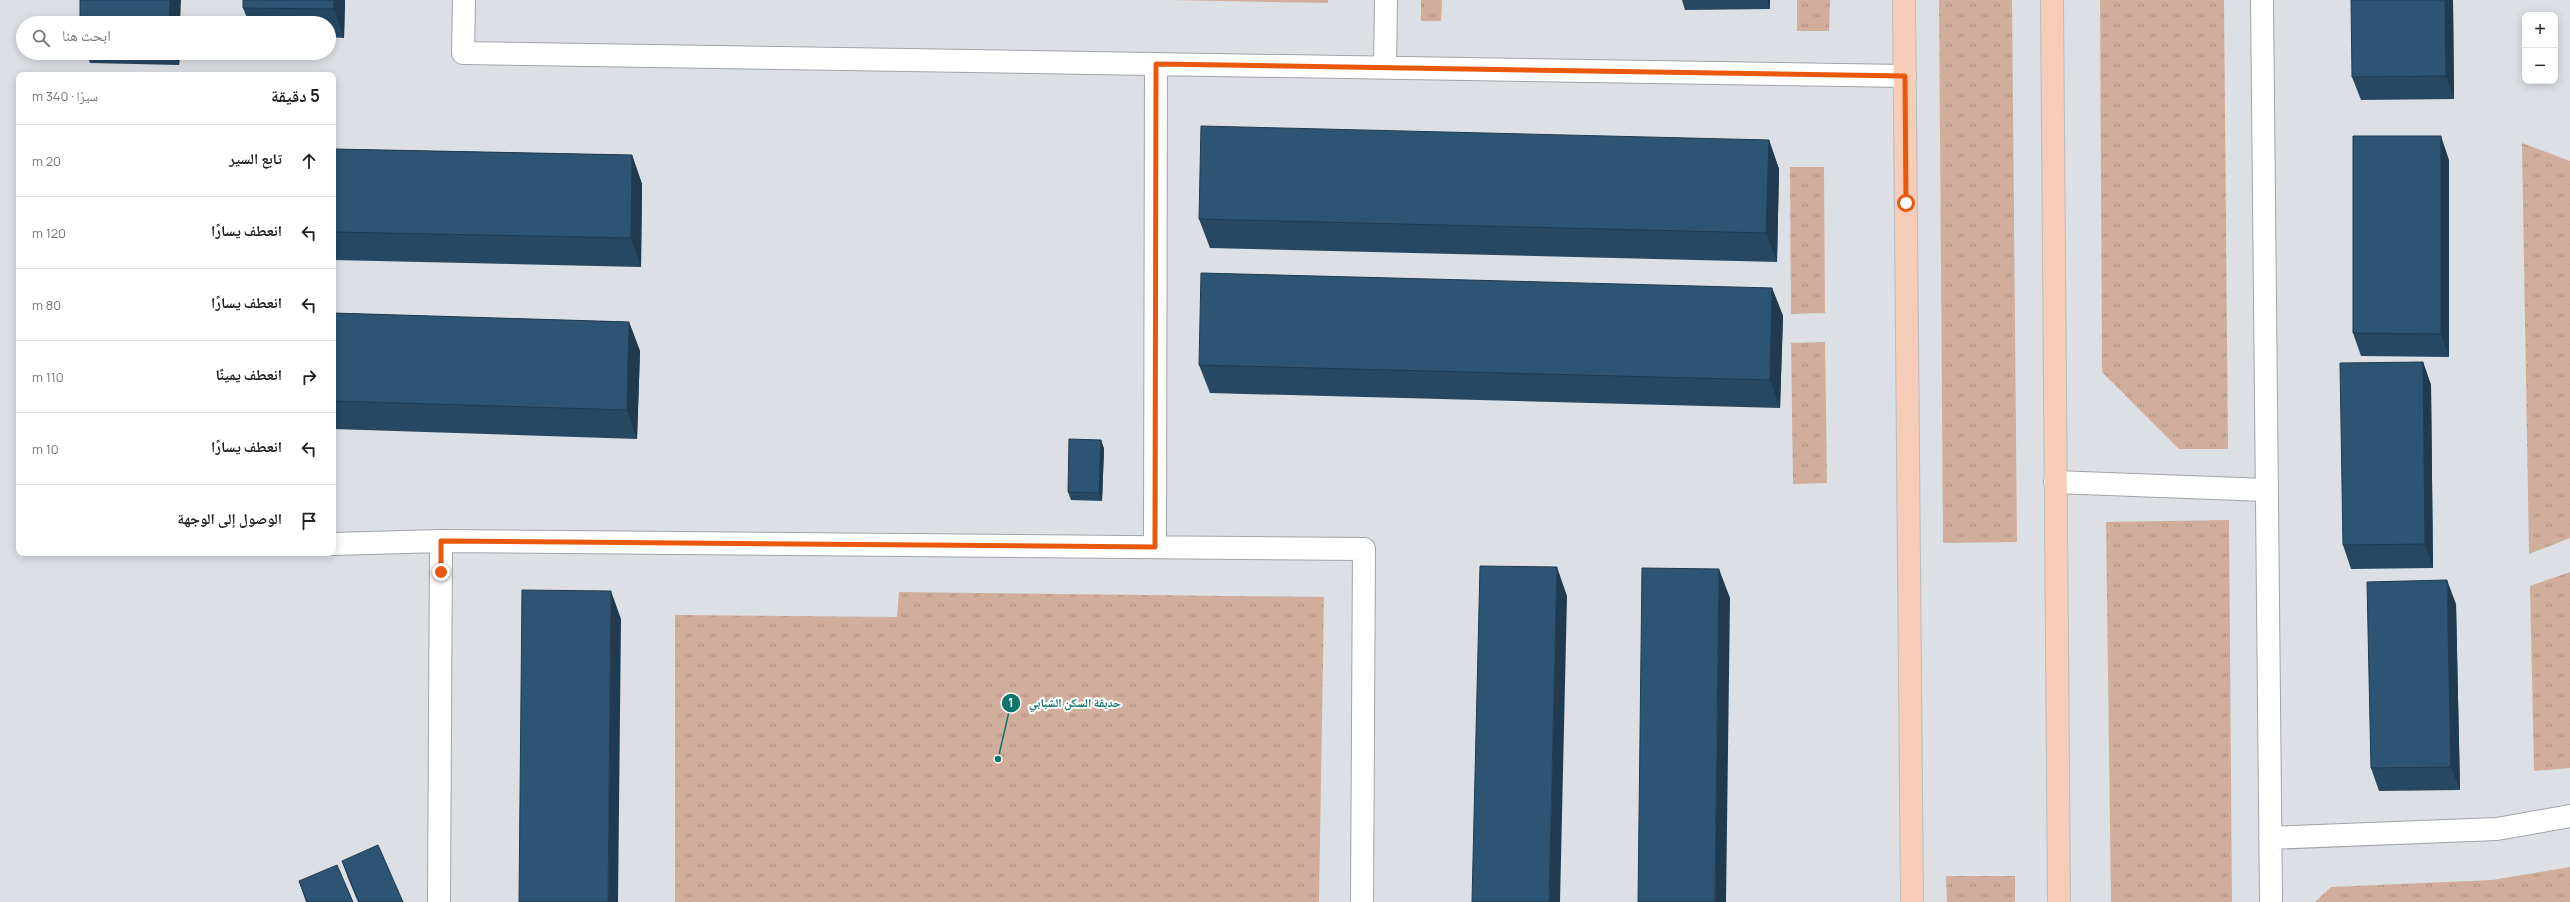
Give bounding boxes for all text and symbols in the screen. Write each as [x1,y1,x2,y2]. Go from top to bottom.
map controls [2522,12,2558,84]
button: + [2522,12,2558,48]
search box [16,16,336,60]
text: ابحث هنا [62,25,111,46]
icon: search [30,27,52,49]
button: − [2522,48,2558,84]
text: 5 دقيقة [271,84,320,107]
text: سيرًا · 340 m [32,87,98,105]
text: تابع السير [229,148,282,169]
icon: ahead [298,150,320,172]
text: 20 m [32,152,61,170]
route start [1897,194,1915,212]
text: انعطف يسارًا [211,220,282,241]
icon: left [298,222,320,244]
text: 120 m [32,224,66,242]
text: انعطف يسارًا [211,292,282,313]
icon: left [298,294,320,316]
text: 80 m [32,296,61,314]
text: انعطف يمينًا [215,364,282,385]
icon: right [298,366,320,388]
text: 110 m [32,368,64,386]
text: انعطف يسارًا [211,436,282,457]
icon: left [298,438,320,460]
text: 10 m [32,440,59,458]
text: الوصول إلى الوجهة [177,508,282,529]
icon: arrive [298,510,320,532]
route end [432,563,450,581]
callout: حدبقة السكن الشبابي [1001,691,1129,715]
text: 1 [1008,694,1014,711]
text: حدبقة السكن الشبابي [1029,694,1121,713]

